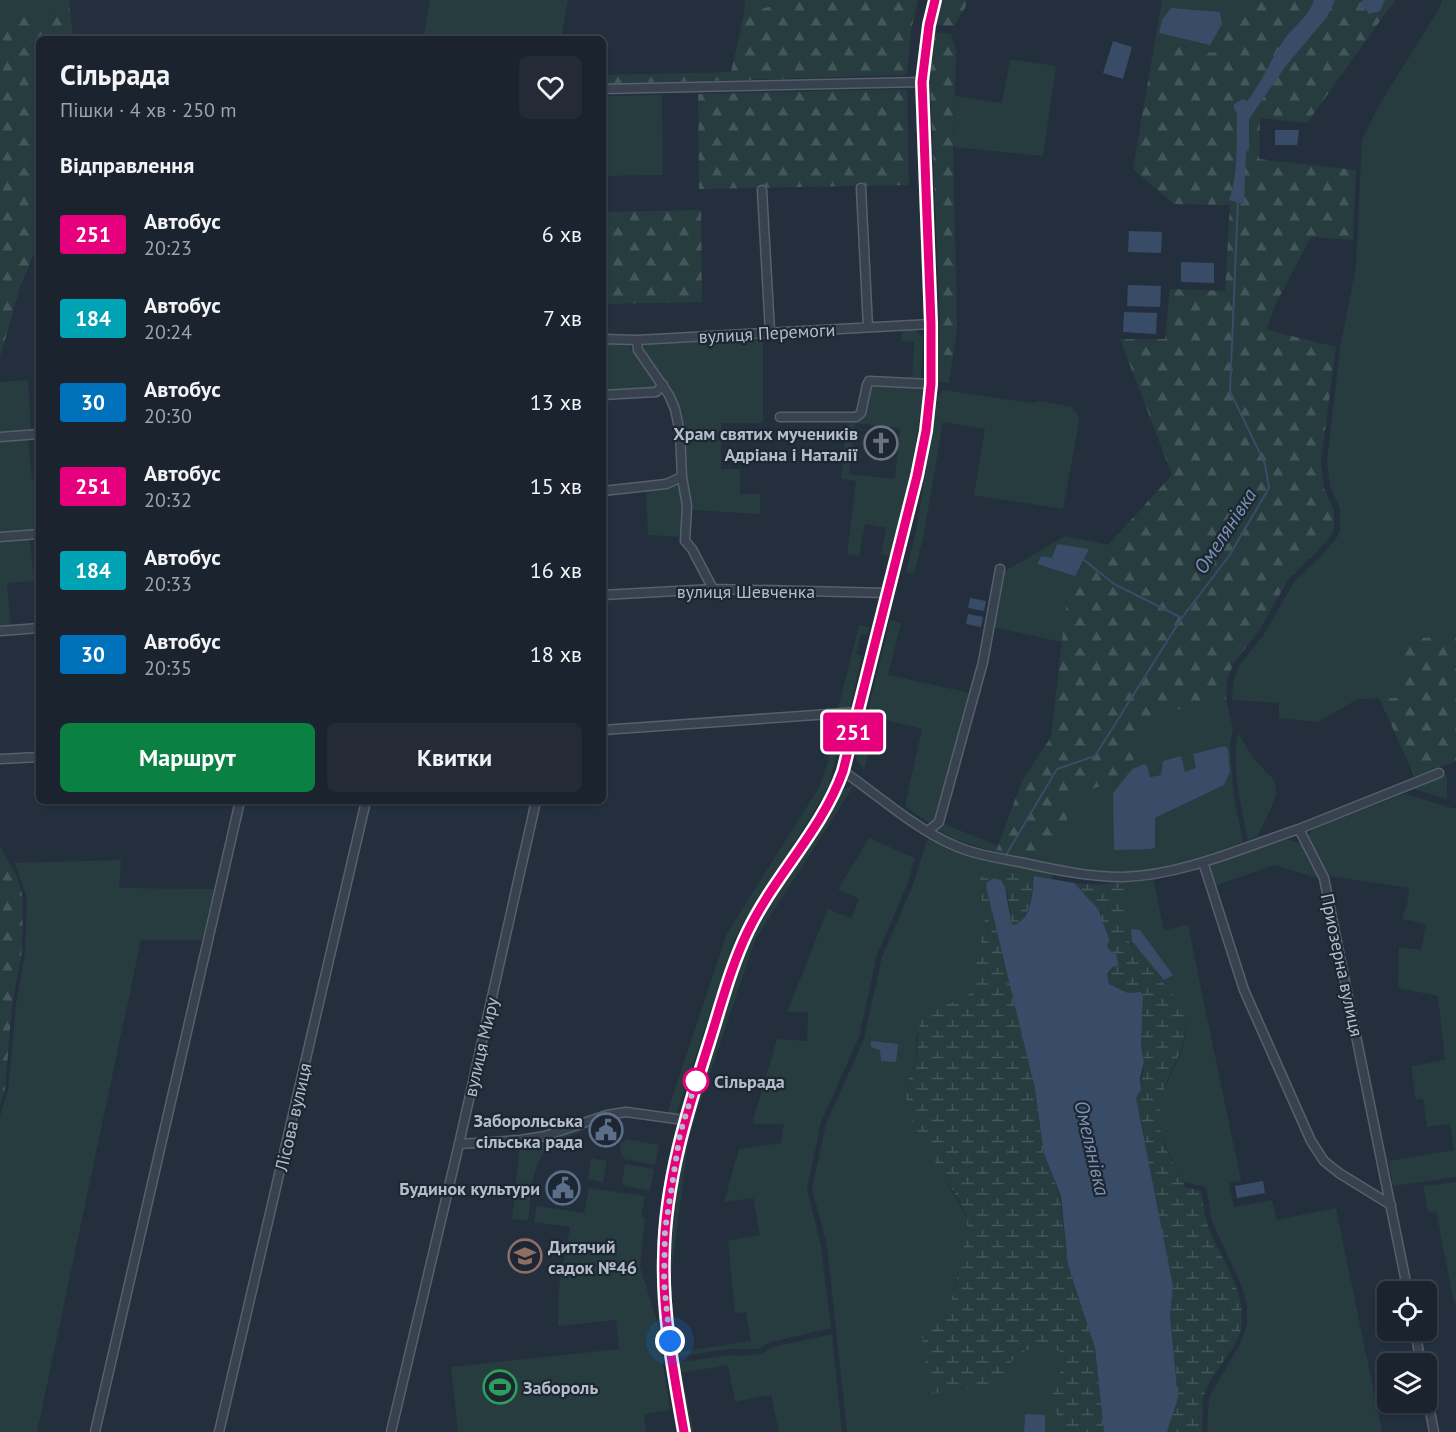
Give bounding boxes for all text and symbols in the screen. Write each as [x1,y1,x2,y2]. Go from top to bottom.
text: Сільрада [60,56,170,93]
button: heart [519,56,582,119]
text: Пішки · 4 хв · 250 m [60,97,237,123]
text: Відправлення [60,151,194,179]
text: Автобус [144,207,221,235]
text: 6 хв [542,220,582,248]
text: 251 [75,221,111,248]
text: 20:23 [144,235,192,261]
text: Автобус [144,291,221,319]
text: 7 хв [543,304,582,332]
text: 184 [75,305,111,332]
street label: вулиця Перемоги [698,318,836,348]
text: 20:24 [144,319,192,345]
text: Автобус [144,375,221,403]
text: 13 хв [530,388,582,416]
text: 30 [81,389,105,416]
text: 20:30 [144,403,192,429]
place label: Храм святих мучеників Адріана і Наталії [673,422,858,466]
church icon: Храм святих мучеників Адріана і Наталії [863,425,899,461]
text: Автобус [144,459,221,487]
text: 15 хв [530,472,582,500]
text: 251 [75,473,111,500]
water label: Омелянівка [1188,483,1262,579]
text: 20:32 [144,487,192,513]
text: Автобус [144,543,221,571]
text: 16 хв [530,556,582,584]
text: 184 [75,557,111,584]
text: 20:33 [144,571,192,597]
street label: вулиця Шевченка [677,580,815,603]
text: Автобус [144,627,221,655]
text: 18 хв [530,640,582,668]
text: 30 [81,641,105,668]
text: 20:35 [144,655,192,681]
line badge: 251 [818,712,888,752]
text: 251 [835,719,871,746]
button: Маршрут [60,723,315,792]
button: Квитки [327,723,582,792]
street label: Приозерна вулиця [1316,891,1368,1039]
street label: вулиця Миру [458,995,504,1099]
street label: Лісова вулиця [269,1061,317,1174]
marker: Сільрада [683,1068,709,1094]
place label: Сільрада [714,1070,785,1093]
water label: Омелянівка [1068,1098,1116,1198]
place label: Заборольська сільська рада [474,1109,583,1153]
public building icon: Заборольська сільська рада [588,1112,624,1148]
public building icon: Будинок культури [545,1170,581,1206]
place label: Будинок культури [399,1177,540,1200]
place label: Дитячий садок №46 [548,1235,637,1279]
school or university icon: Дитячий садок №46 [507,1238,543,1274]
map controls [1377,1281,1437,1413]
button: locate [1377,1281,1437,1341]
your location [655,1326,685,1356]
button: layers [1377,1353,1437,1413]
sports icon: Забороль [482,1369,518,1405]
place label: Забороль [523,1376,598,1399]

